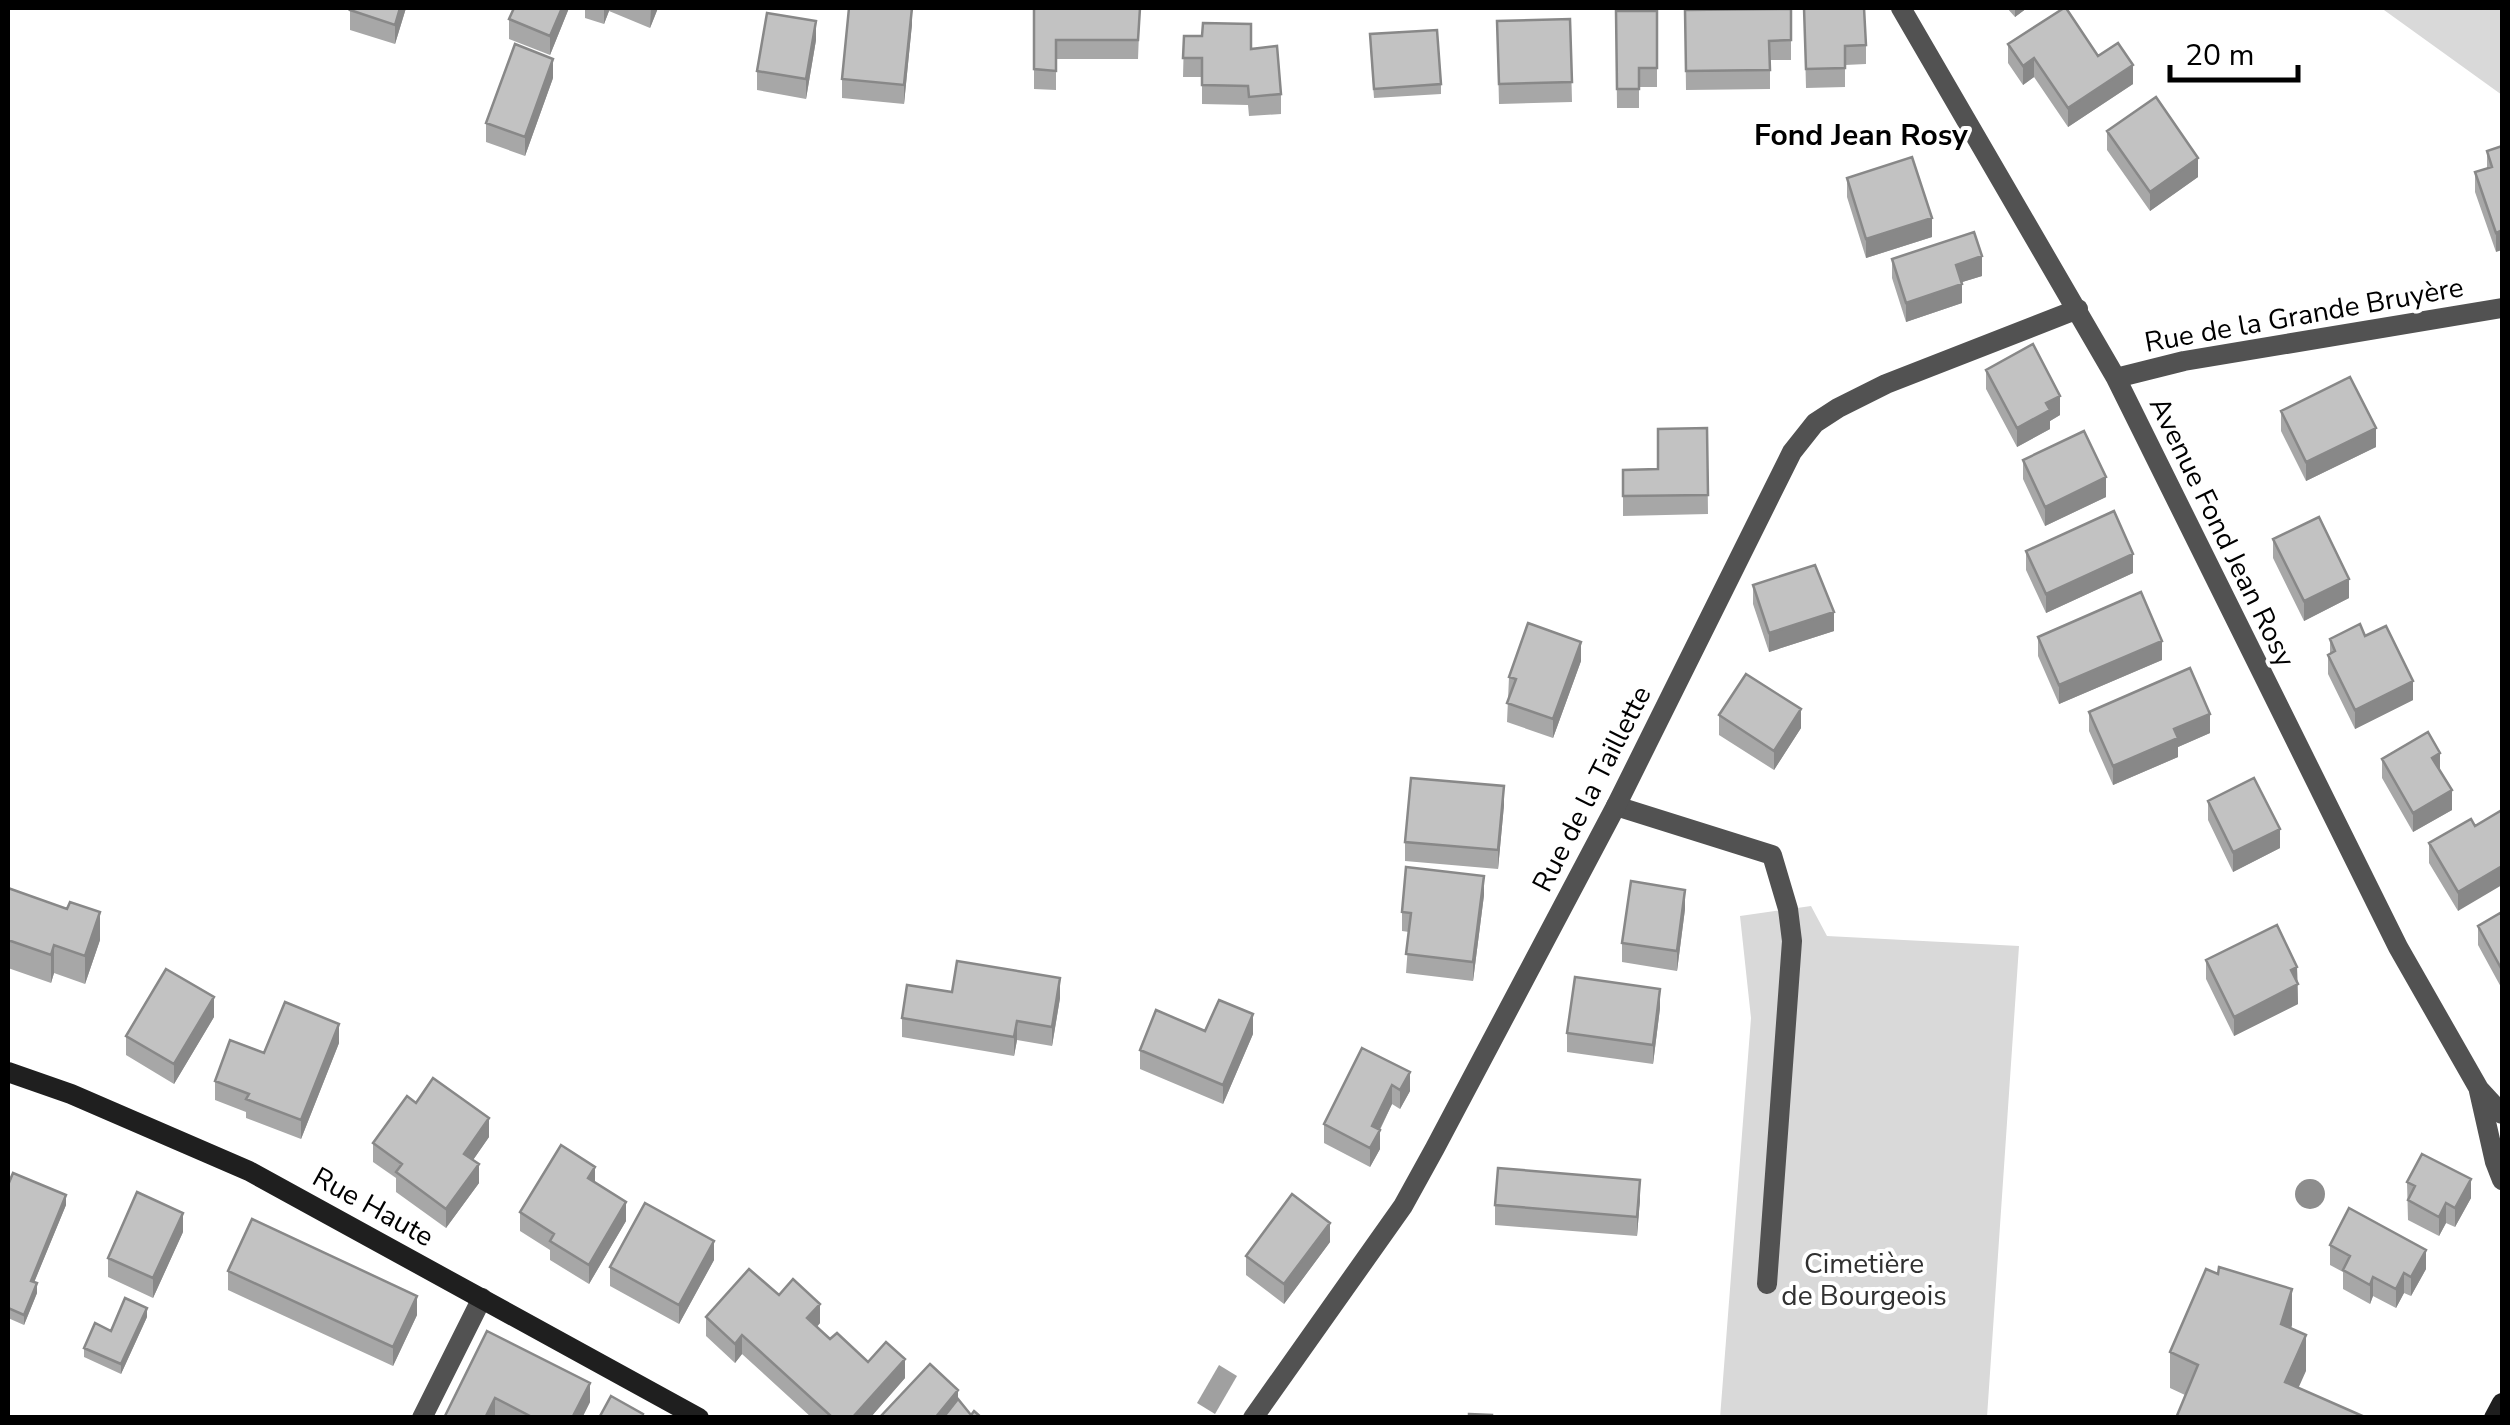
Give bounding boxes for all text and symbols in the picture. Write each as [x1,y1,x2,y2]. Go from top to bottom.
scale bar [2170,20,2298,82]
text: 20 m [2185,35,2254,76]
district label: Fond Jean Rosy [1754,115,1968,156]
street label: Rue de la Grande Bruyère [2142,268,2466,362]
street label: Avenue Fond Jean Rosy [2140,391,2304,674]
street label: Rue de la Taillette [1524,679,1660,899]
street label: Rue Haute [306,1158,440,1256]
park label: Cimetière de Bourgeois [1781,1245,1947,1315]

